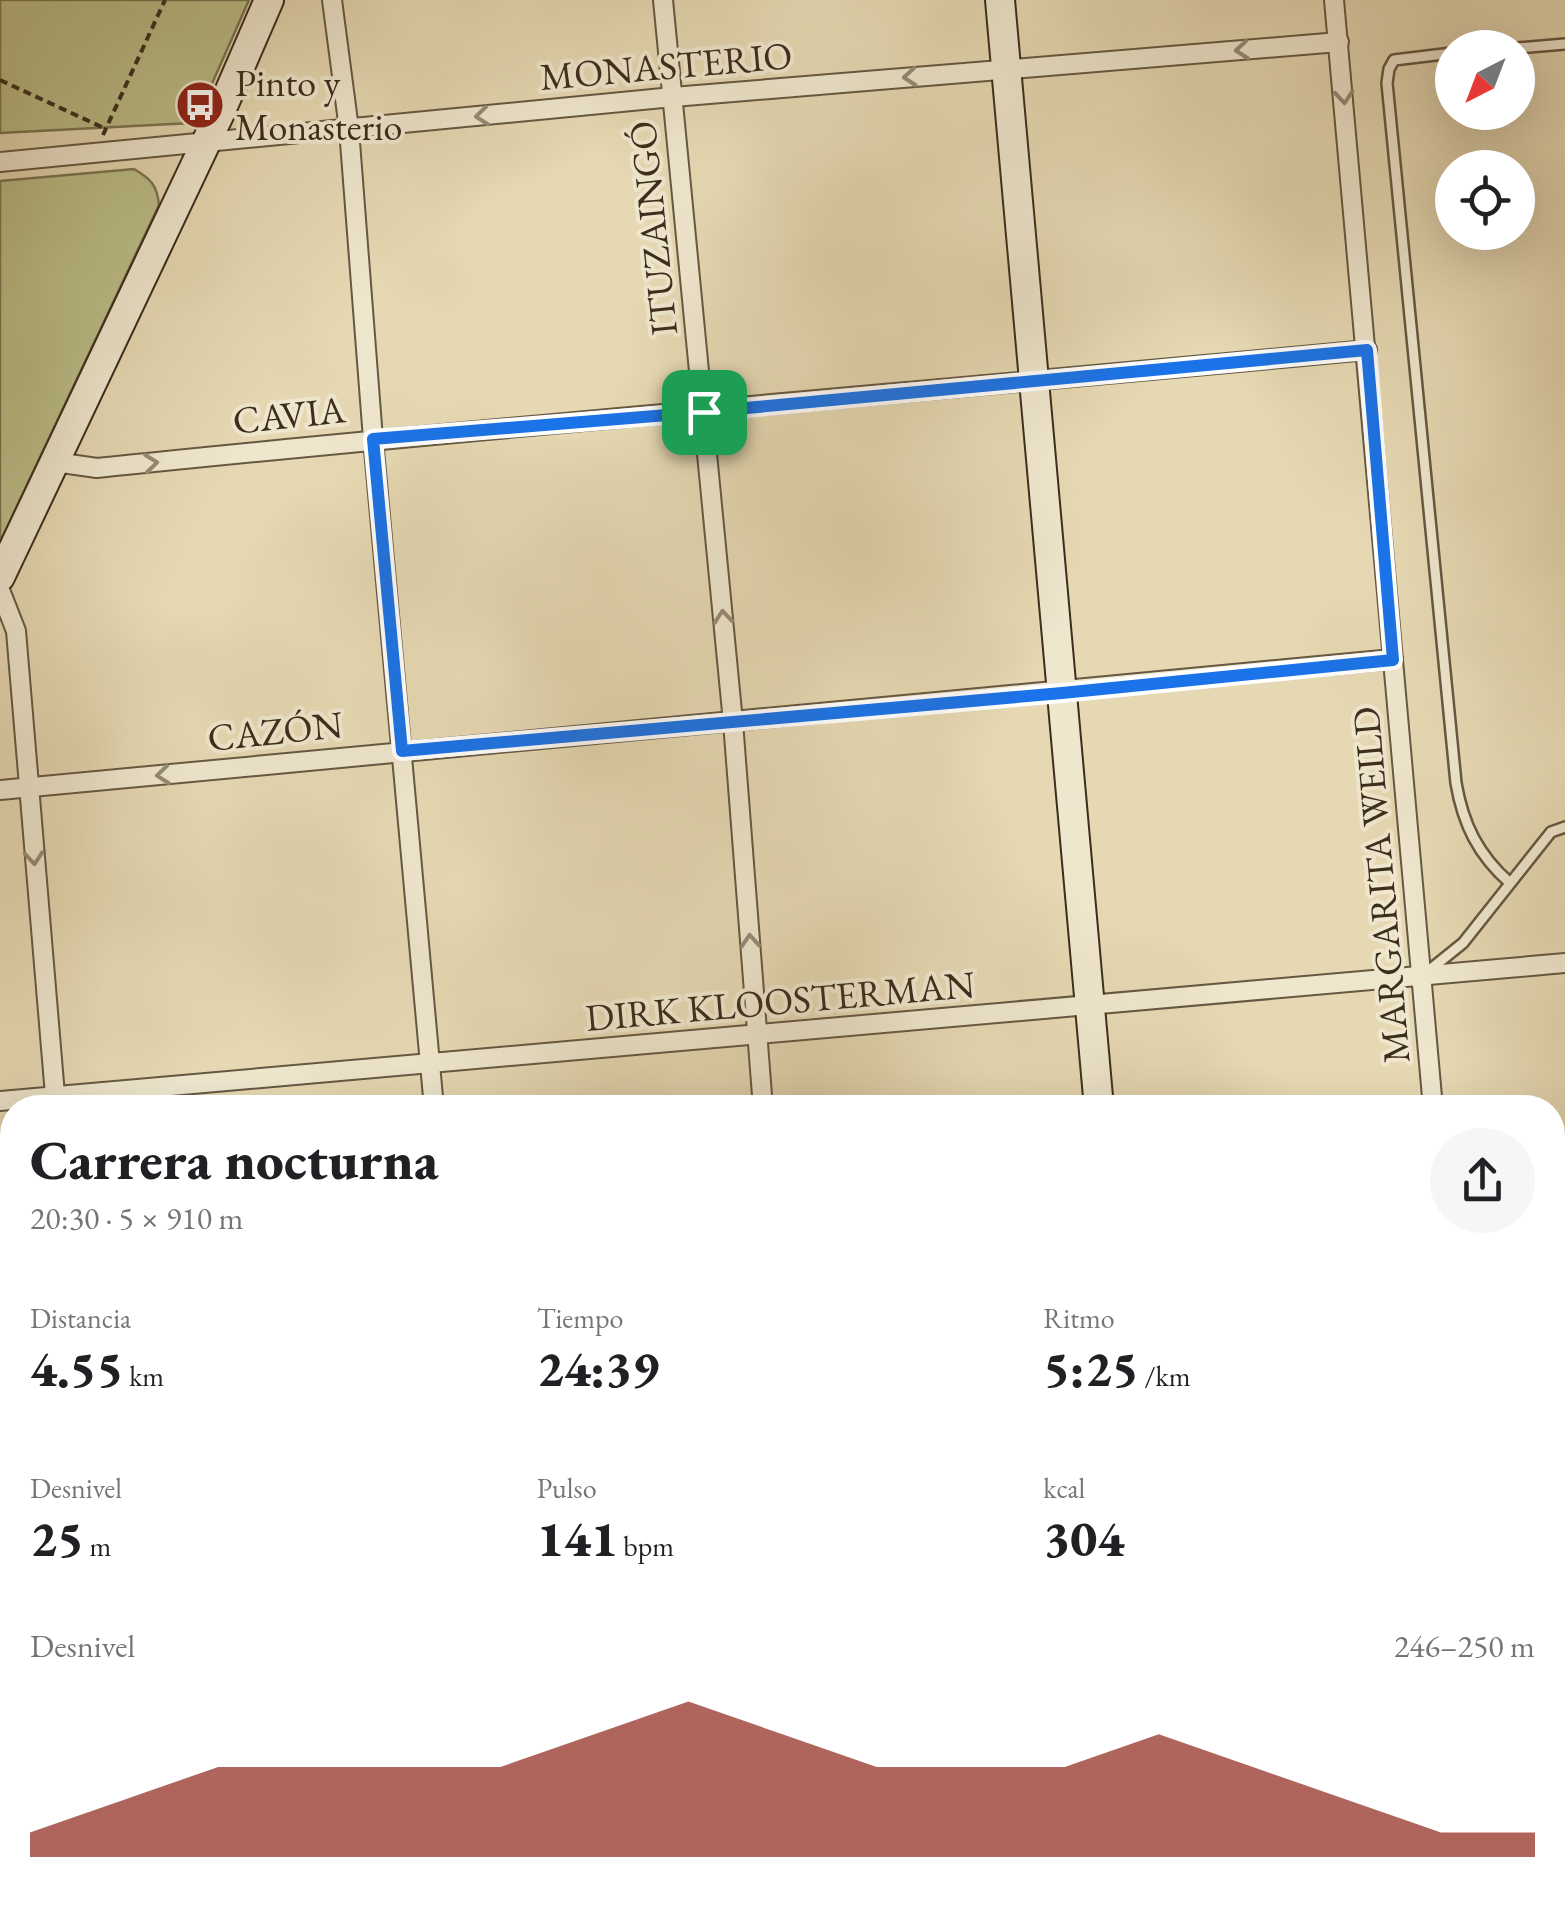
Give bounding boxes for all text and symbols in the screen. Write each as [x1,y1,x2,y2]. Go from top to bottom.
street label: MONASTERIO [538,30,794,101]
north arrow [1435,30,1535,130]
map controls [1435,30,1535,250]
one-way arrow [1233,38,1249,60]
place label: Pinto y Monasterio [235,58,402,151]
one-way arrow [902,65,918,87]
bus stop icon: Pinto y Monasterio [174,79,226,131]
one-way arrow [1332,89,1354,105]
one-way arrow [474,104,490,126]
street label: ITUZAINGÓ [617,118,688,338]
button: locate [1435,150,1535,250]
pin [662,370,747,455]
street label: CAVIA [230,384,348,445]
icon: arrive [677,385,732,440]
one-way arrow [144,452,160,474]
one-way arrow [713,608,734,624]
street label: CAZÓN [205,699,345,762]
street label: MARGARITA WEILD [1341,705,1421,1065]
one-way arrow [155,763,171,785]
one-way arrow [23,851,45,867]
one-way arrow [739,932,761,948]
street label: DIRK KLOOSTERMAN [583,959,977,1042]
text: Carrera nocturna [30,1124,438,1195]
button: share [1430,1128,1535,1233]
text: 20:30 · 5 × 910 m [30,1197,243,1239]
text: Distancia [30,1300,131,1336]
text: Tiempo [537,1300,623,1336]
text: Ritmo [1043,1300,1115,1336]
text: 4.55 [30,1336,124,1401]
text: 24:39 [537,1336,659,1401]
text: 5:25 [1043,1336,1139,1401]
text: km [124,1358,164,1394]
text: /km [1139,1358,1190,1394]
text: Desnivel [30,1470,122,1506]
text: Pulso [537,1470,597,1506]
text: kcal [1043,1470,1085,1506]
text: 25 [30,1506,84,1571]
text: 141 [537,1506,618,1571]
text: 304 [1043,1506,1124,1571]
text: m [84,1528,111,1564]
text: bpm [618,1528,674,1564]
text: Desnivel [30,1625,135,1667]
text: 246–250 m [1394,1625,1535,1667]

